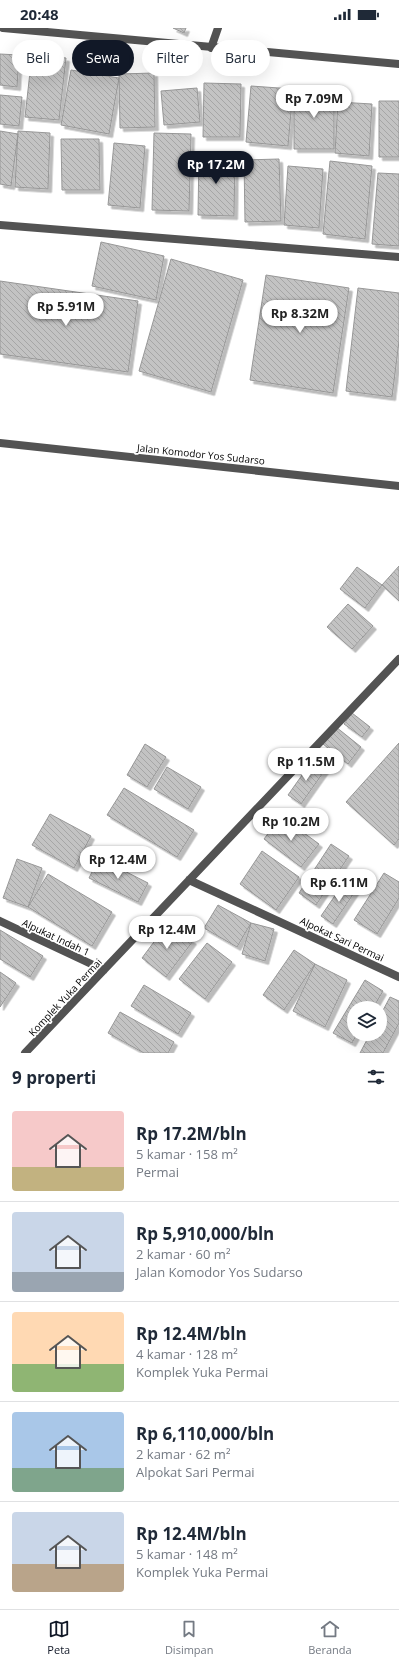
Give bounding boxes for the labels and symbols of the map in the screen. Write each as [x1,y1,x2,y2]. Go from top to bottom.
pin: Rp 7.09M [273,85,355,119]
pin: Rp 17.2M [175,151,257,185]
pin: Rp 5.91M [25,293,107,327]
pin: Rp 8.32M [259,300,341,334]
street label: Jalan Komodor Yos Sudarso [135,440,266,468]
pin: Rp 11.5M [265,748,347,782]
pin: Rp 10.2M [250,808,332,842]
pin: Rp 12.4M [77,846,159,880]
pin: Rp 6.11M [298,869,380,903]
street label: Alpokat Sari Permai [298,913,386,965]
street label: Alpukat Indah 1 [20,915,92,959]
pin: Rp 12.4M [126,916,208,950]
street label: Komplek Yuka Permai [25,955,105,1039]

